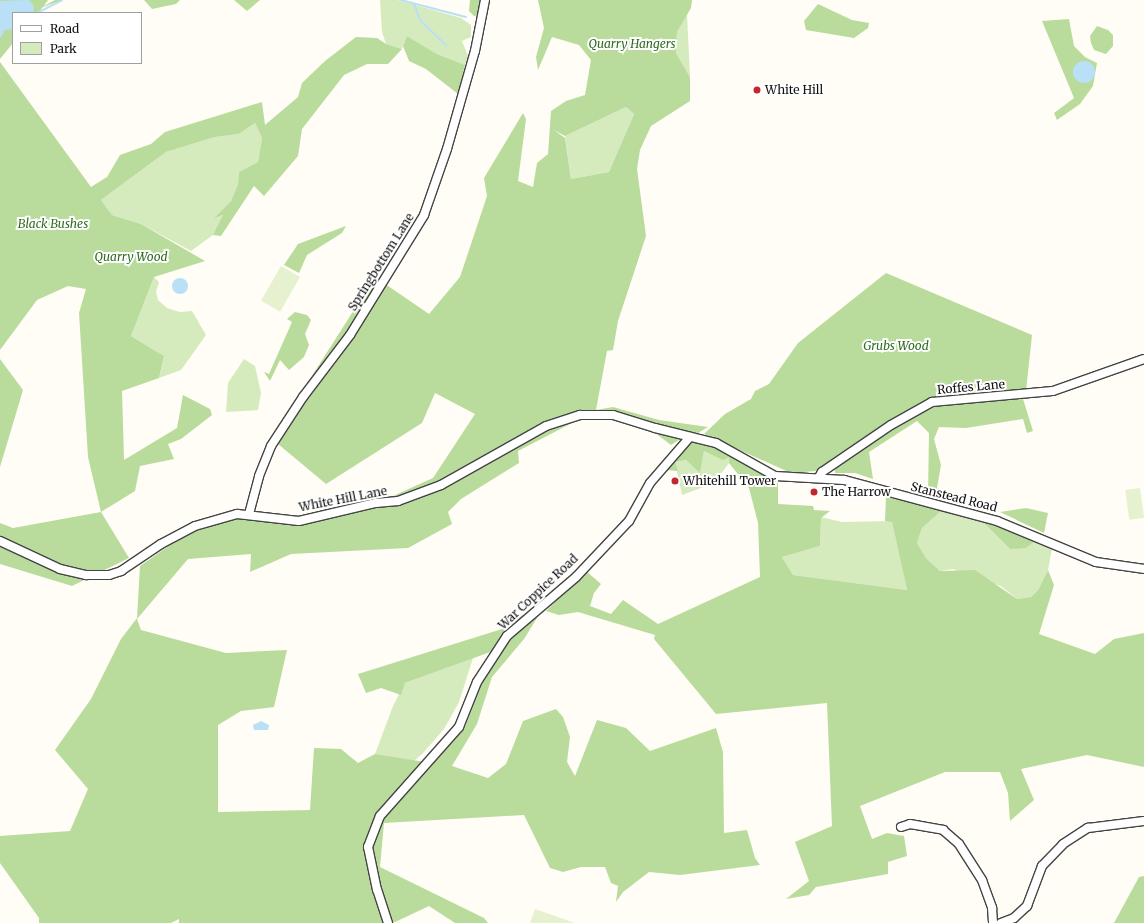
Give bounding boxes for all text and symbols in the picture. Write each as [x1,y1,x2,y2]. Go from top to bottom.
legend [12,12,142,64]
text: Road [50,21,79,36]
park label: Quarry Hangers [588,37,676,51]
text: Park [50,41,77,56]
place label: White Hill [765,83,823,97]
marker: White Hill [752,85,762,95]
street label: Springbottom Lane [345,210,417,314]
park label: Black Bushes [18,217,88,231]
park label: Quarry Wood [95,250,167,264]
park label: Grubs Wood [863,339,929,353]
street label: Roffes Lane [937,377,1005,397]
place label: Whitehill Tower [683,474,776,488]
marker: Whitehill Tower [670,476,680,486]
street label: Stanstead Road [909,479,999,515]
street label: White Hill Lane [298,483,388,515]
place label: The Harrow [822,485,891,499]
marker: The Harrow [809,487,819,497]
street label: War Coppice Road [495,551,581,633]

